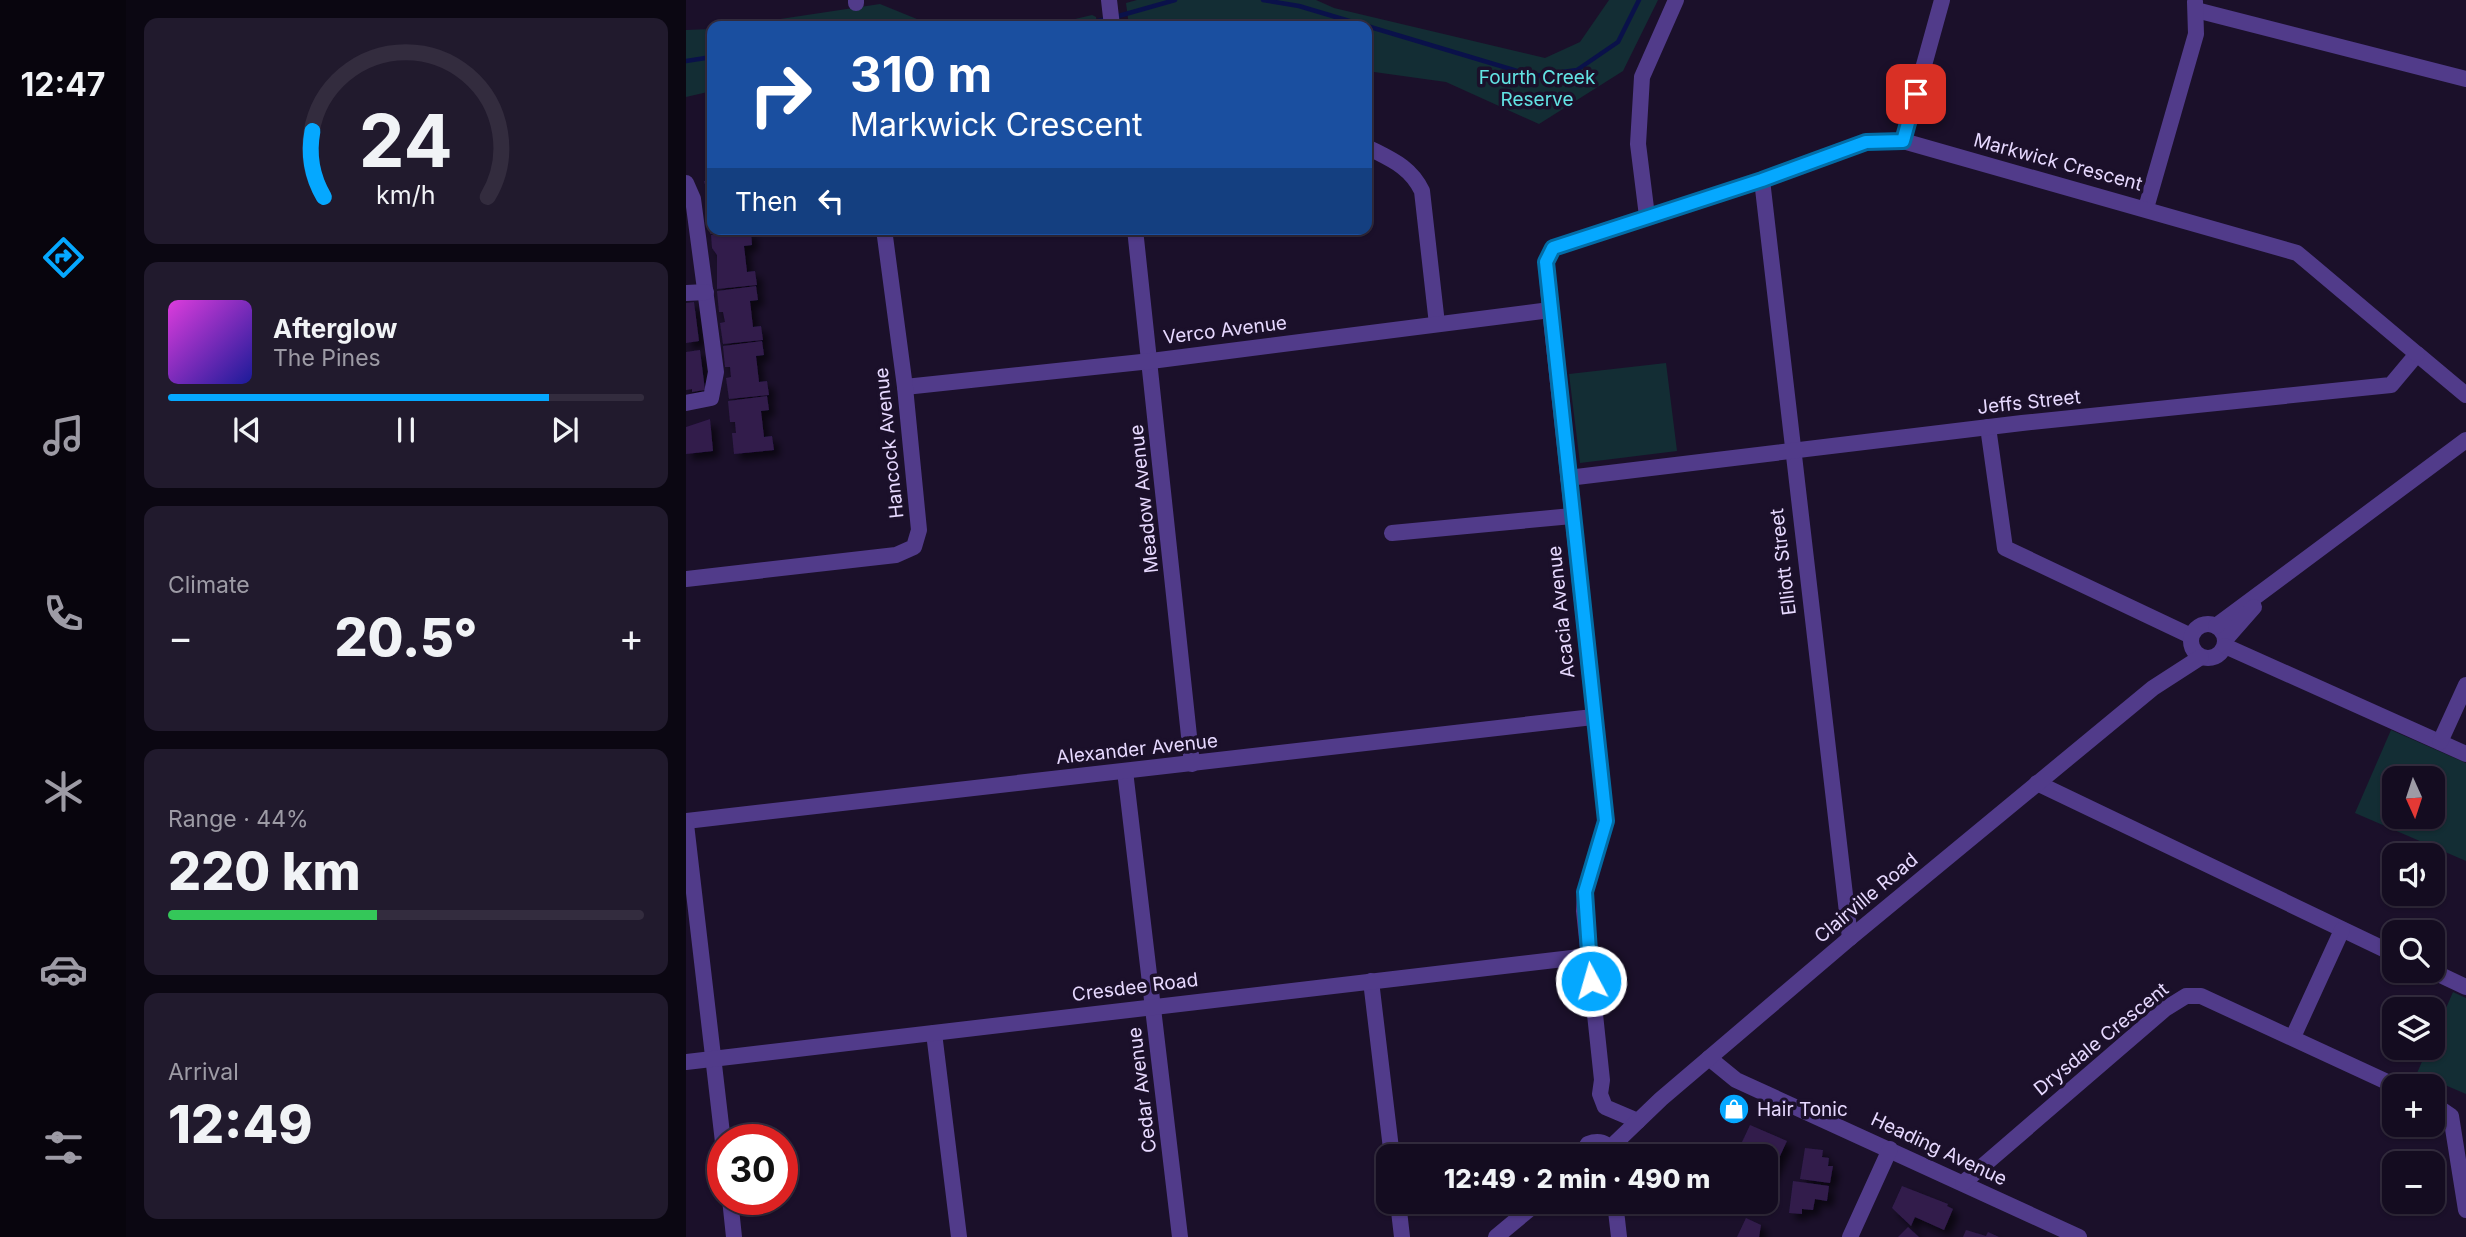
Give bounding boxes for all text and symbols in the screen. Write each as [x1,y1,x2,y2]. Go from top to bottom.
text: 310 m [850,45,992,104]
icon: right [735,49,826,140]
pin [1886,64,1946,124]
text: 12:47 [21,65,105,104]
park label: Fourth Creek Reserve [1479,66,1596,111]
icon: arrive [1897,75,1935,113]
text: 24 [359,96,453,185]
text: Markwick Crescent [850,105,1143,144]
street label: Markwick Crescent [1971,128,2145,196]
text: km/h [376,180,436,210]
icon: left [812,182,850,220]
text: Then [735,186,798,217]
icon: directions [39,233,88,282]
street label: Verco Avenue [1162,311,1288,349]
text: Afterglow [273,313,397,344]
text: The Pines [273,344,381,372]
street label: Hancock Avenue [870,366,908,520]
street label: Jeffs Street [1976,385,2082,419]
icon: music [39,411,88,460]
icon: previous [228,411,266,449]
icon: pause [387,411,425,449]
icon: next [546,411,584,449]
street label: Meadow Avenue [1125,423,1163,575]
street label: Elliott Street [1765,507,1801,617]
street label: Acacia Avenue [1543,545,1579,679]
text: Climate [168,571,250,599]
icon: phone [39,589,88,638]
text: 20.5° [334,606,478,669]
text: − [168,614,193,660]
text: + [619,614,644,660]
street label: Alexander Avenue [1055,729,1219,769]
north arrow [2382,766,2445,830]
map controls [2382,766,2445,1214]
icon: climate [39,767,88,816]
text: Range · 44% [168,805,309,833]
text: 220 km [168,840,361,903]
button: sound [2382,843,2445,906]
street label: Clairville Road [1810,848,1922,948]
button: search [2382,920,2445,983]
position arrow [1554,944,1628,1018]
icon: car [39,945,88,994]
street label: Cresdee Road [1071,968,1199,1006]
street label: Drysdale Crescent [2029,978,2173,1100]
button: layers [2382,997,2445,1060]
street label: Cedar Avenue [1123,1026,1161,1154]
text: Arrival [168,1058,239,1086]
button: + [2382,1074,2445,1137]
shop icon: Hair Tonic [1717,1092,1751,1126]
text: 12:49 [168,1093,313,1156]
place label: Hair Tonic [1757,1098,1848,1121]
street label: Heading Avenue [1867,1107,2011,1191]
icon: filters [39,1123,88,1172]
speed limit sign: 30 [707,1124,798,1215]
button: − [2382,1151,2445,1214]
text: 12:49 · 2 min · 490 m [1444,1163,1710,1194]

